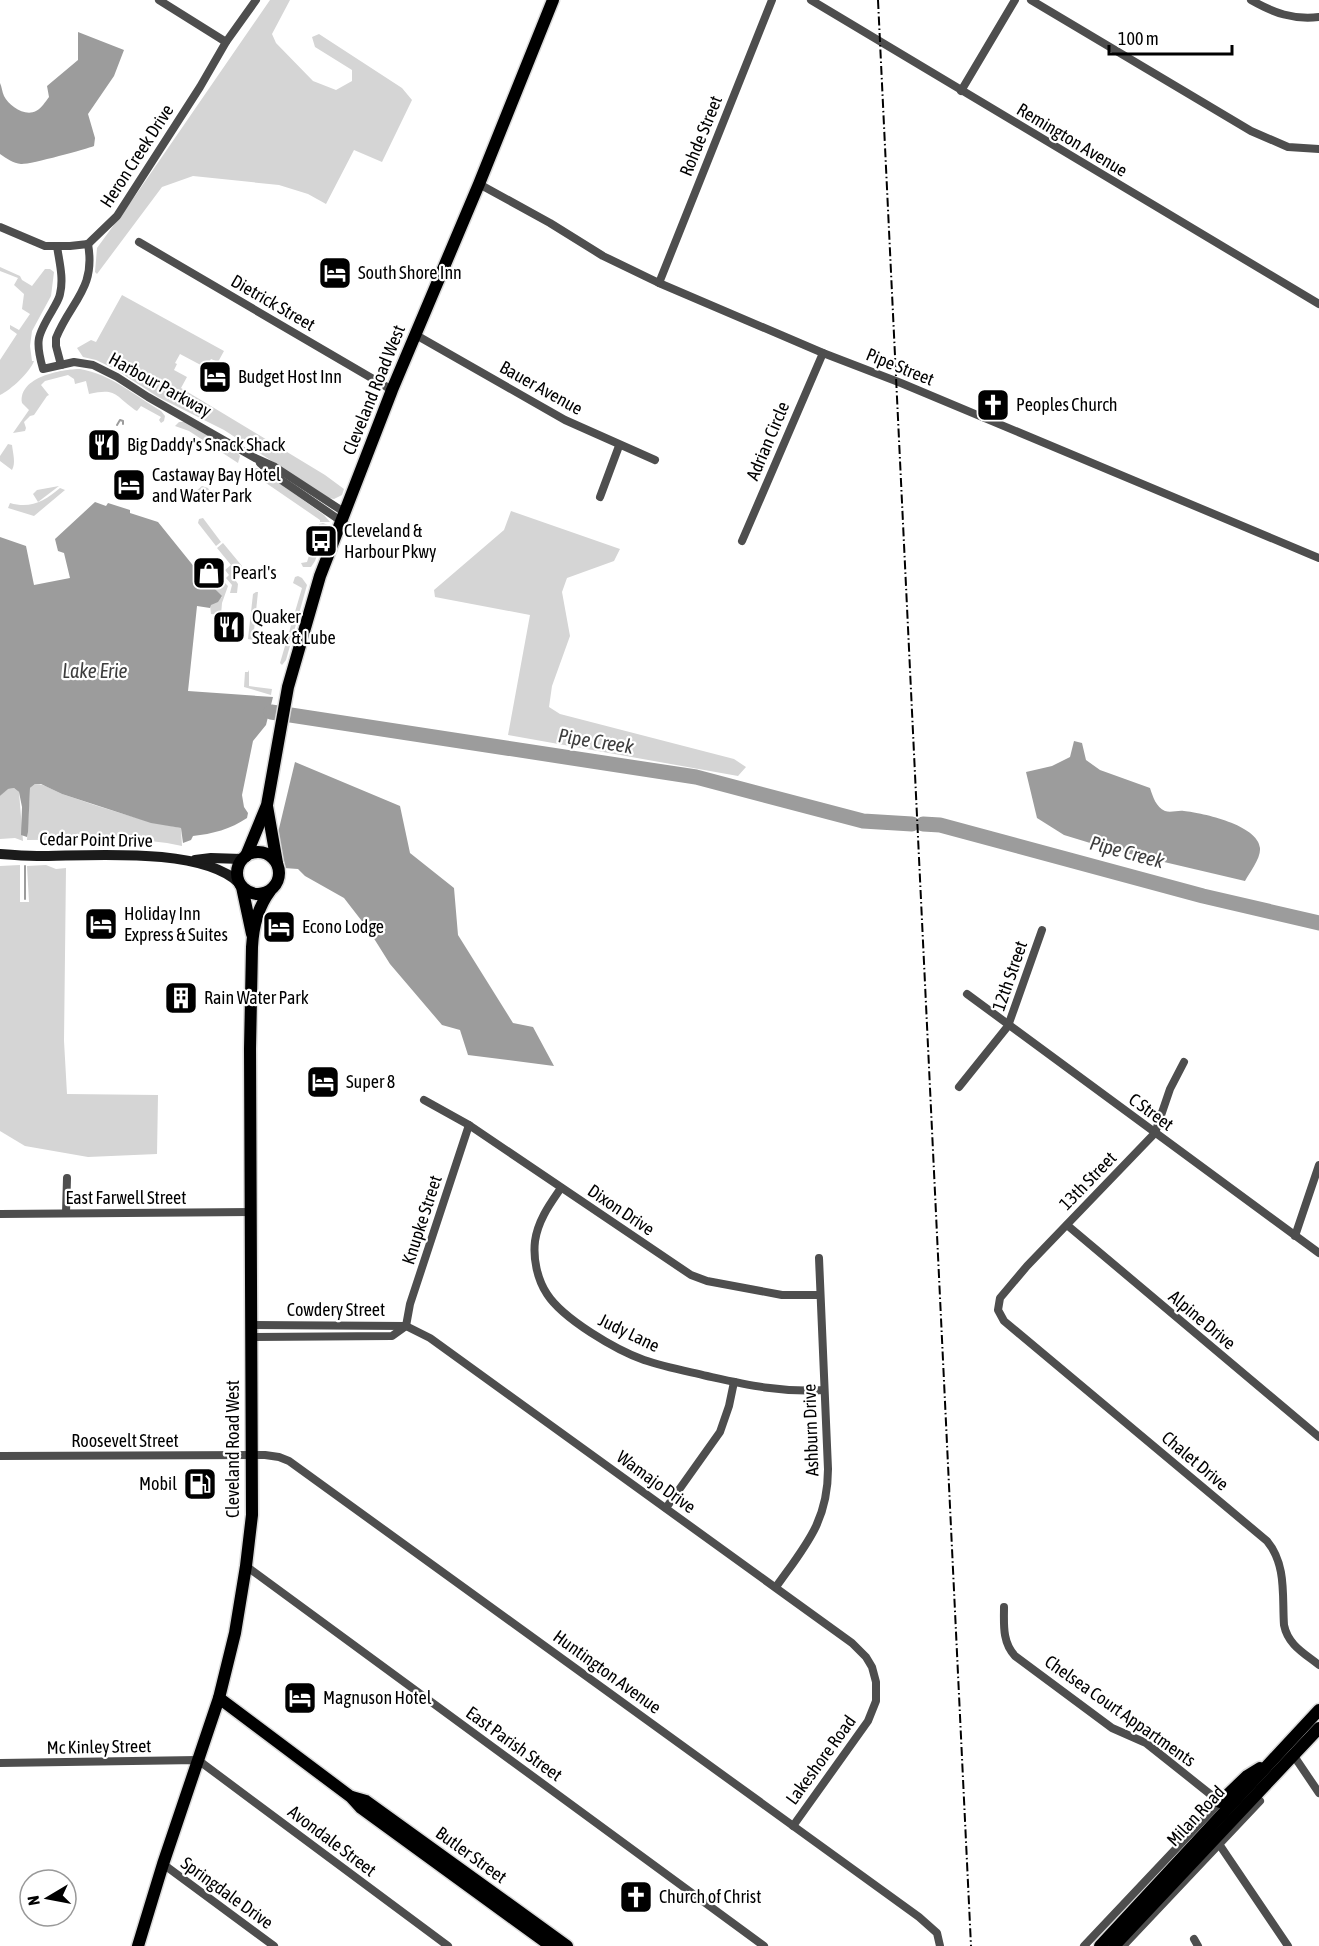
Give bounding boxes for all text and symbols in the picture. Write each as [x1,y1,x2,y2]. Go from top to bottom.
scale bar [1109,18,1232,56]
text: 100 m [1118,28,1159,49]
street label: Rohde Street [675,93,726,179]
street label: Remington Avenue [1013,98,1131,181]
street label: Heron Creek Drive [95,100,178,211]
hotel icon: South Shore Inn [317,255,353,291]
place label: South Shore Inn [358,262,462,283]
street label: Dietrick Street [227,270,319,335]
street label: Cleveland Road West [338,322,409,458]
street label: Pipe Street [863,343,937,390]
street label: Harbour Parkway [105,348,215,421]
street label: Bauer Avenue [496,356,586,419]
hotel icon: Budget Host Inn [197,359,233,395]
place label: Budget Host Inn [238,366,342,387]
church icon: Peoples Church [975,387,1011,423]
place label: Peoples Church [1016,394,1118,415]
street label: Adrian Circle [742,398,793,483]
restaurant icon: Big Daddy's Snack Shack [86,427,122,463]
place label: Big Daddy's Snack Shack [127,434,286,455]
place label: Castaway Bay Hotel and Water Park [152,464,281,506]
hotel icon: Castaway Bay Hotel and Water Park [111,467,147,503]
place label: Cleveland & Harbour Pkwy [344,520,437,562]
bus stop icon: Cleveland & Harbour Pkwy [303,523,339,559]
shop icon: Pearl's [191,555,227,591]
place label: Pearl's [232,562,277,583]
place label: Quaker Steak & Lube [252,606,336,648]
restaurant icon: Quaker Steak & Lube [211,609,247,645]
water label: Lake Erie [62,659,128,682]
water label: Pipe Creek [557,723,636,758]
street label: Cedar Point Drive [39,828,153,851]
water label: Pipe Creek [1087,831,1167,873]
place label: Holiday Inn Express & Suites [124,903,228,945]
hotel icon: Holiday Inn Express & Suites [83,906,119,942]
hotel icon: Econo Lodge [261,909,297,945]
place label: Econo Lodge [302,916,384,937]
street label: 12th Street [988,938,1031,1014]
building icon: Rain Water Park [163,980,199,1016]
place label: Rain Water Park [204,987,309,1008]
hotel icon: Super 8 [305,1064,341,1100]
place label: Super 8 [346,1071,395,1092]
street label: C Street [1125,1088,1178,1135]
street label: 13th Street [1055,1147,1120,1214]
street label: Knupke Street [397,1173,446,1267]
street label: Dixon Drive [584,1180,659,1240]
street label: East Farwell Street [66,1187,186,1208]
street label: Alpine Drive [1165,1286,1240,1354]
street label: Cowdery Street [287,1299,385,1320]
street label: Judy Lane [595,1309,663,1356]
street label: Cleveland Road West [222,1380,243,1518]
street label: Ashburn Drive [798,1383,823,1477]
street label: Chalet Drive [1158,1427,1233,1495]
street label: Roosevelt Street [71,1430,179,1451]
street label: Wamajo Drive [613,1446,700,1517]
fuel station icon: Mobil [182,1466,218,1502]
place label: Mobil [139,1473,177,1494]
street label: Huntington Avenue [549,1625,665,1718]
street label: Chelsea Court Appartments [1041,1651,1200,1771]
hotel icon: Magnuson Hotel [282,1680,318,1716]
place label: Magnuson Hotel [323,1687,432,1708]
street label: East Parish Street [462,1702,566,1785]
street label: Lakeshore Road [781,1711,860,1808]
street label: Mc Kinley Street [46,1735,152,1758]
street label: Milan Road [1162,1781,1229,1850]
street label: Avondale Street [284,1801,380,1881]
street label: Butler Street [432,1822,511,1887]
street label: Springdale Drive [177,1852,277,1933]
north arrow [18,1868,78,1928]
church icon: Church of Christ [618,1879,654,1915]
place label: Church of Christ [659,1886,761,1907]
text: N [24,1894,43,1907]

